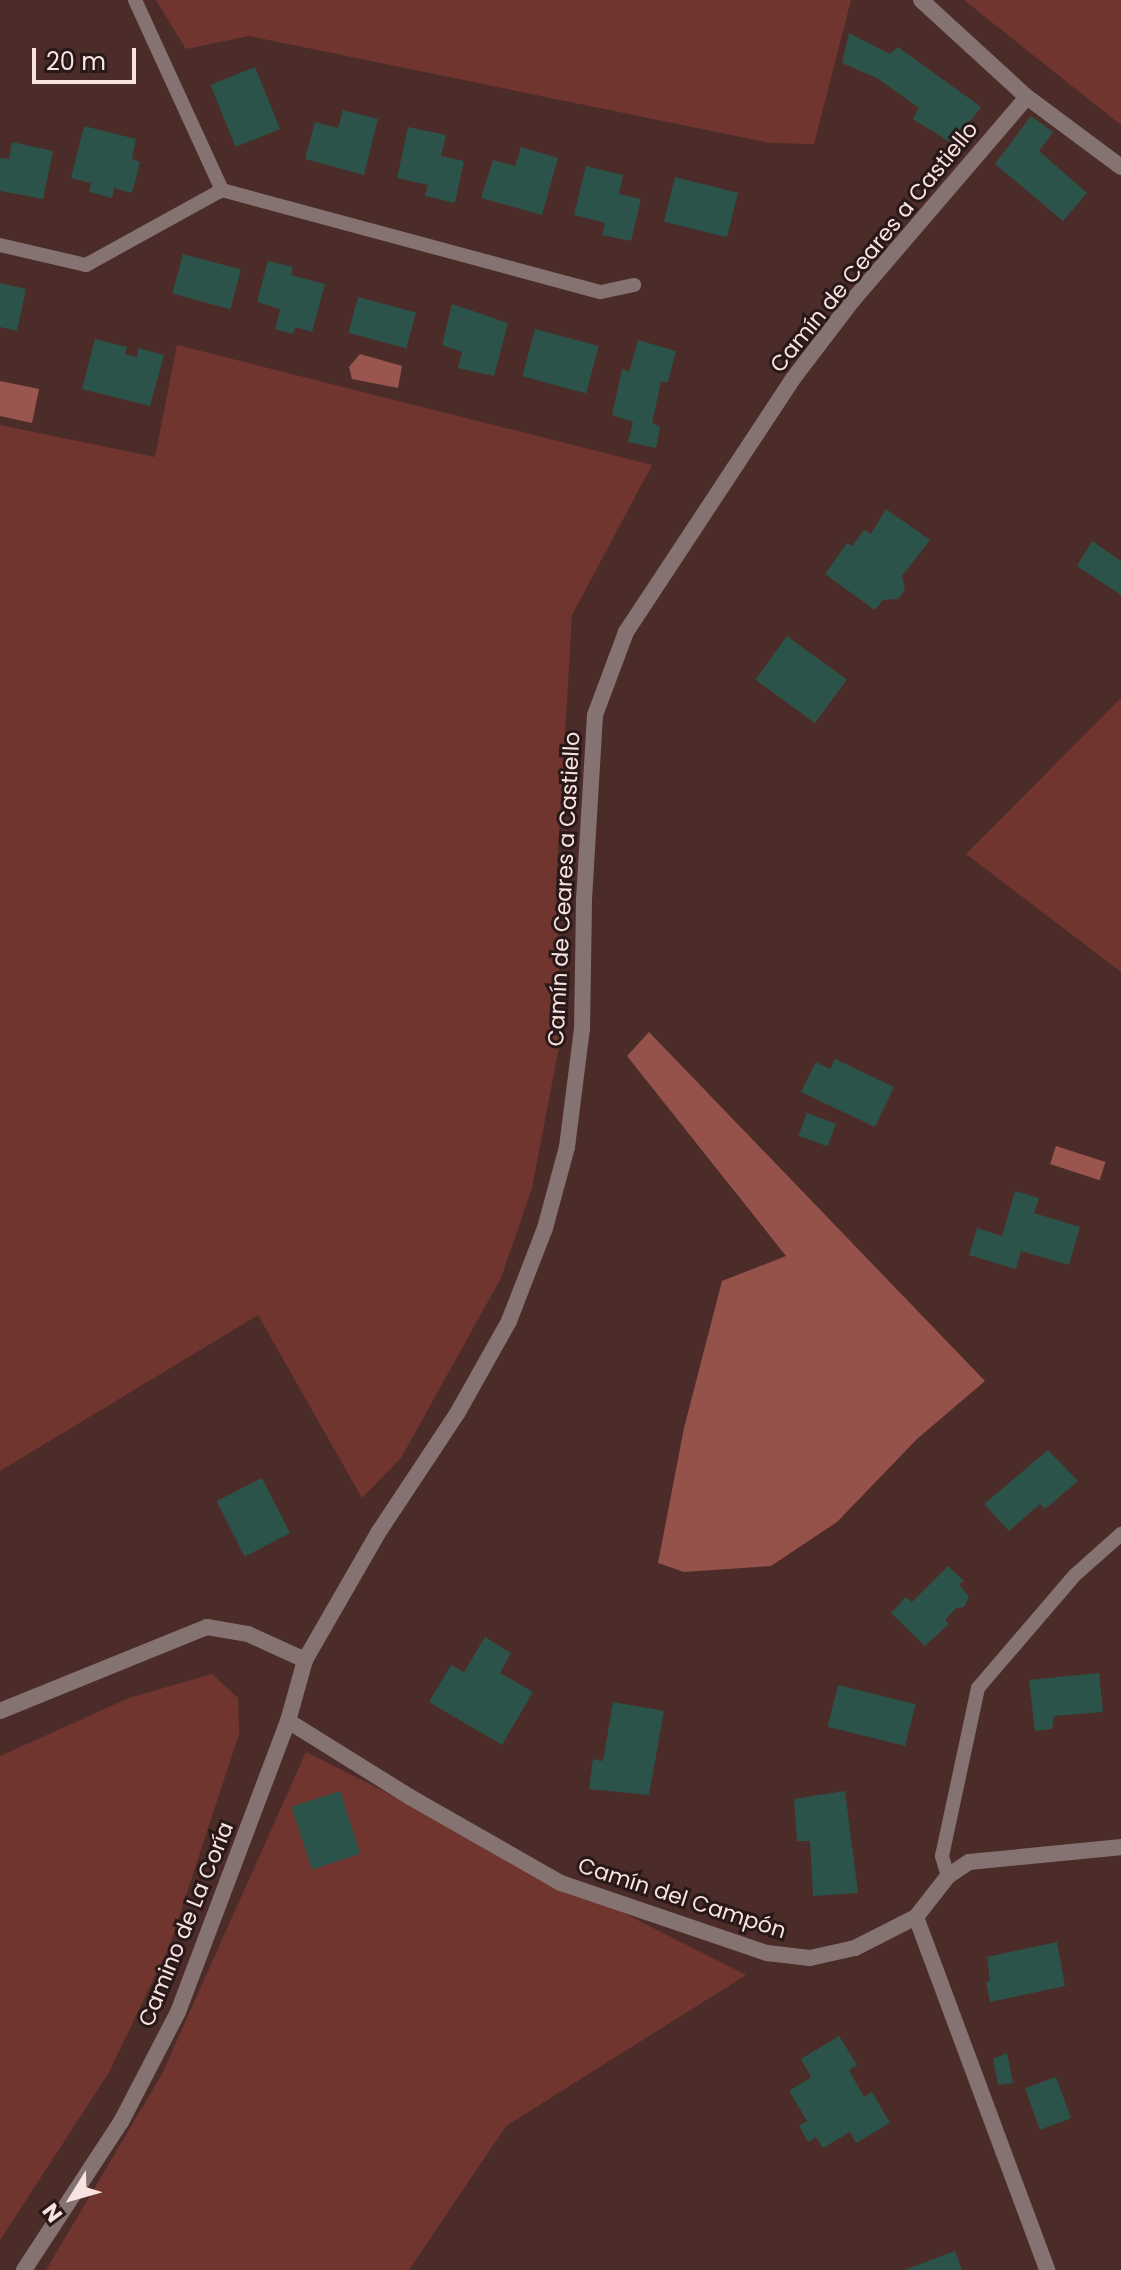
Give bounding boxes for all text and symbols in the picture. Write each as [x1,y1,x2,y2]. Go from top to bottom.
scale bar [36,32,140,82]
text: 20 m [46,45,106,78]
street label: Camín de Ceares a Castiello [765,116,983,378]
street label: Camín de Ceares a Castiello [543,731,585,1047]
street label: Camino de La Coría [133,1818,239,2030]
street label: Camín del Campón [575,1852,789,1944]
north arrow [32,2158,112,2238]
text: N [35,2197,70,2229]

